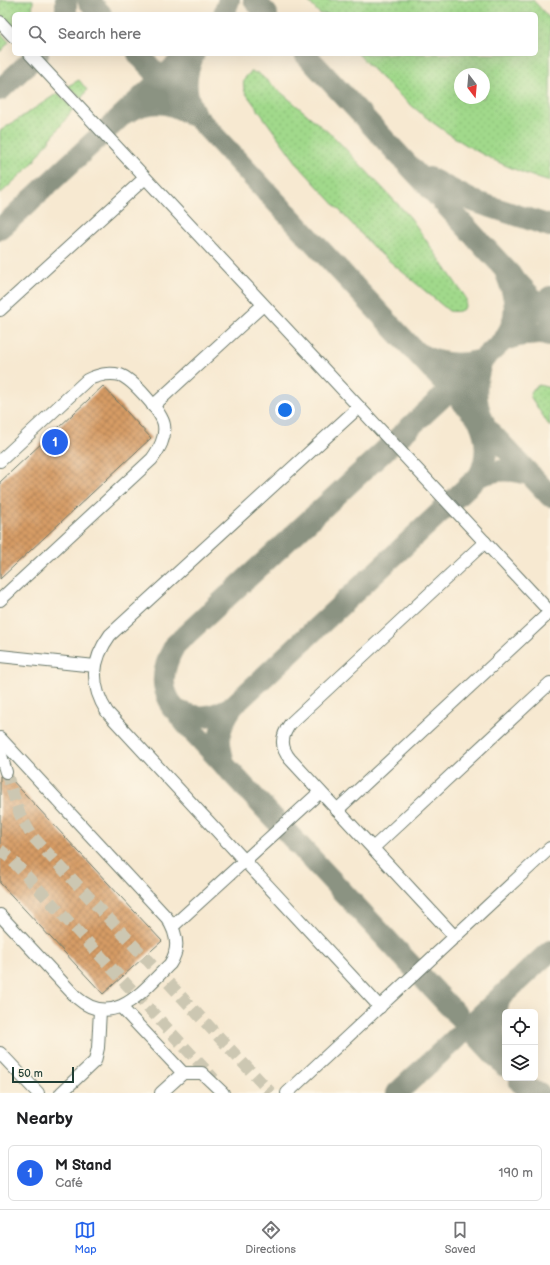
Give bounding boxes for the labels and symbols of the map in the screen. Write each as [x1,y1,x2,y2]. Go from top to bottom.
north arrow [454,68,490,104]
your location [275,400,295,420]
pin: 1 [42,427,68,457]
scale bar [12,1065,74,1084]

